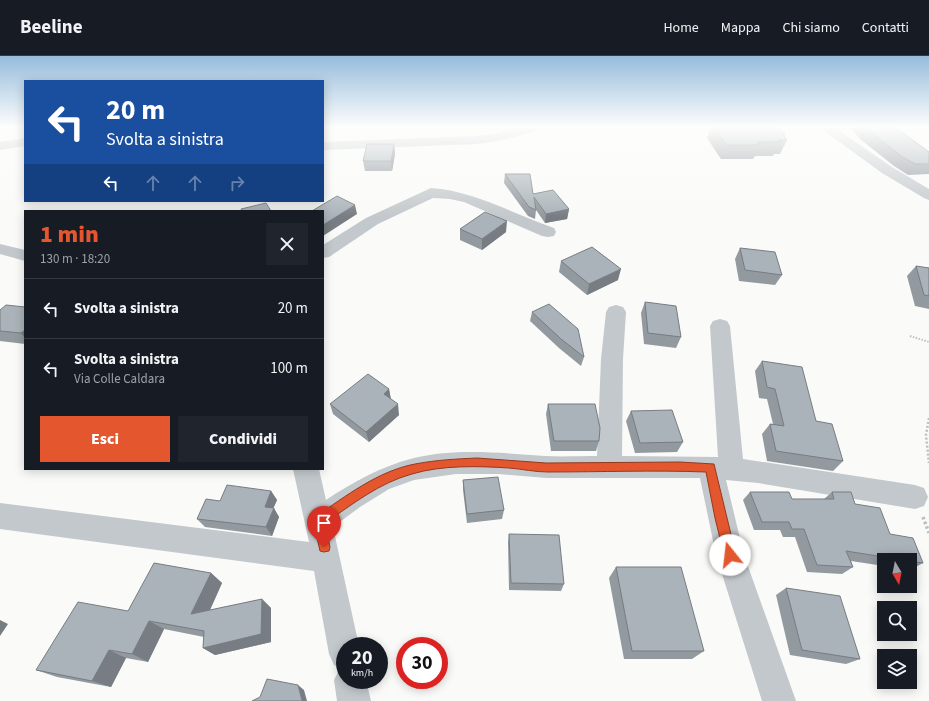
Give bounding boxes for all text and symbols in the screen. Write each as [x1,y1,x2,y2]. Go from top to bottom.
text: Beeline [20,14,83,41]
text: Home [663,18,699,38]
text: Mappa [721,18,760,38]
text: Chi siamo [782,18,840,38]
text: Contatti [862,18,909,38]
text: 20 m [106,90,165,130]
icon: left [40,96,92,148]
text: Svolta a sinistra [106,127,224,152]
icon: left [100,172,122,194]
icon: ahead [142,172,164,194]
icon: ahead [184,172,206,194]
icon: right [226,172,248,194]
text: 1 min [40,217,99,252]
button: close [266,223,308,265]
text: 130 m · 18:20 [40,250,110,268]
icon: left [40,298,62,320]
text: Svolta a sinistra [74,298,179,319]
text: 20 m [278,298,308,319]
text: Svolta a sinistra [74,349,179,370]
icon: left [40,358,62,380]
text: 100 m [270,358,308,379]
text: Via Colle Caldara [74,370,165,388]
button: Esci [40,416,170,462]
button: Condividi [178,416,308,462]
pin [307,506,341,547]
icon: arrive [313,512,335,534]
position arrow [709,534,751,576]
north arrow [877,553,917,593]
map controls [877,553,917,689]
button: search [877,601,917,641]
speed limit sign: 30 [396,637,448,689]
text: 20 [351,644,373,672]
button: layers [877,649,917,689]
text: km/h [351,666,373,680]

